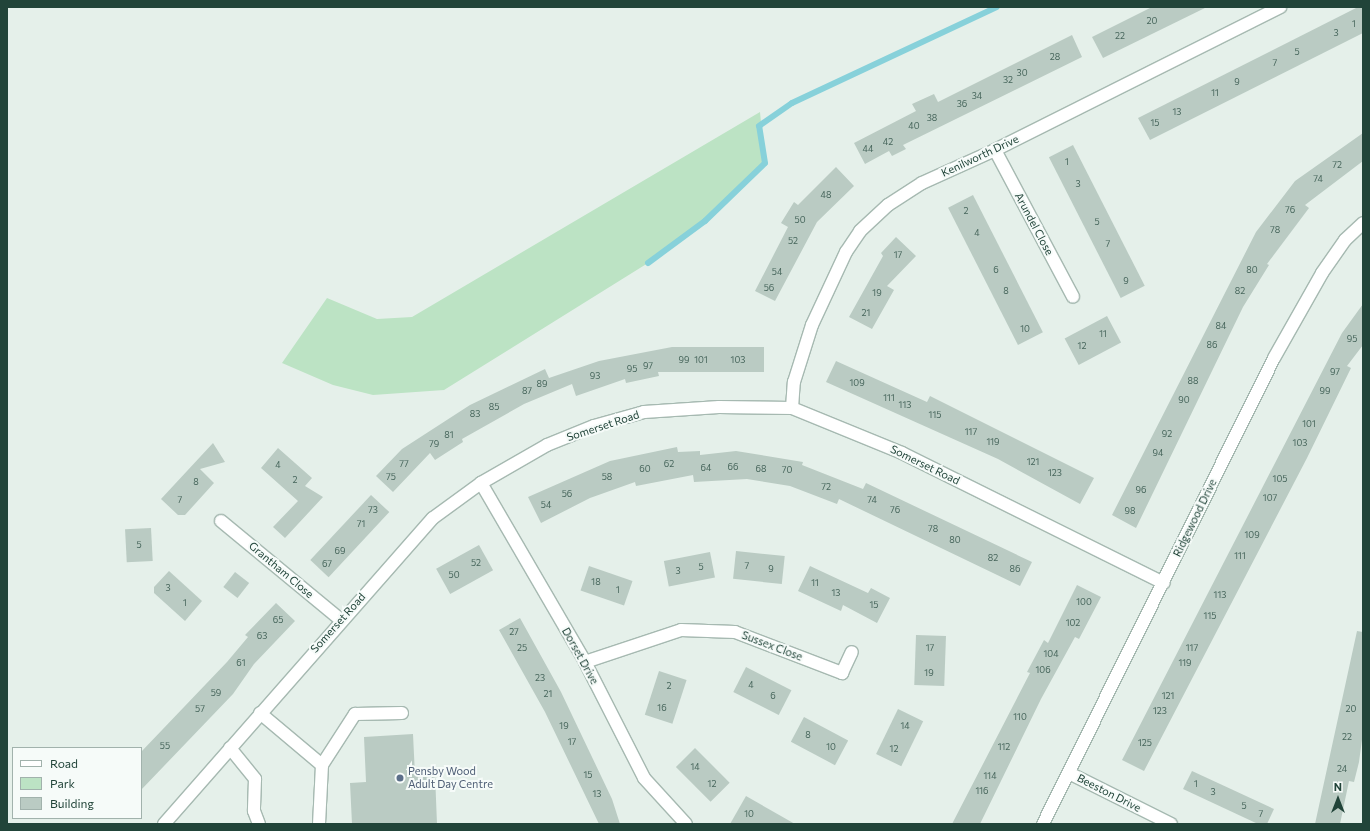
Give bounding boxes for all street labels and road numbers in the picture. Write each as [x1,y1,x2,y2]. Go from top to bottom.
street label: Kenilworth Drive [939,132,1021,180]
street label: Arundel Close [1012,190,1056,258]
street label: Somerset Road [565,408,641,444]
street label: Somerset Road [888,442,962,488]
street label: Ridgewood Drive [1170,477,1220,559]
street label: Grantham Close [246,539,316,601]
street label: Somerset Road [308,590,368,656]
street label: Dorset Drive [559,625,601,687]
street label: Sussex Close [740,628,804,664]
street label: Beeston Drive [1075,771,1143,815]

